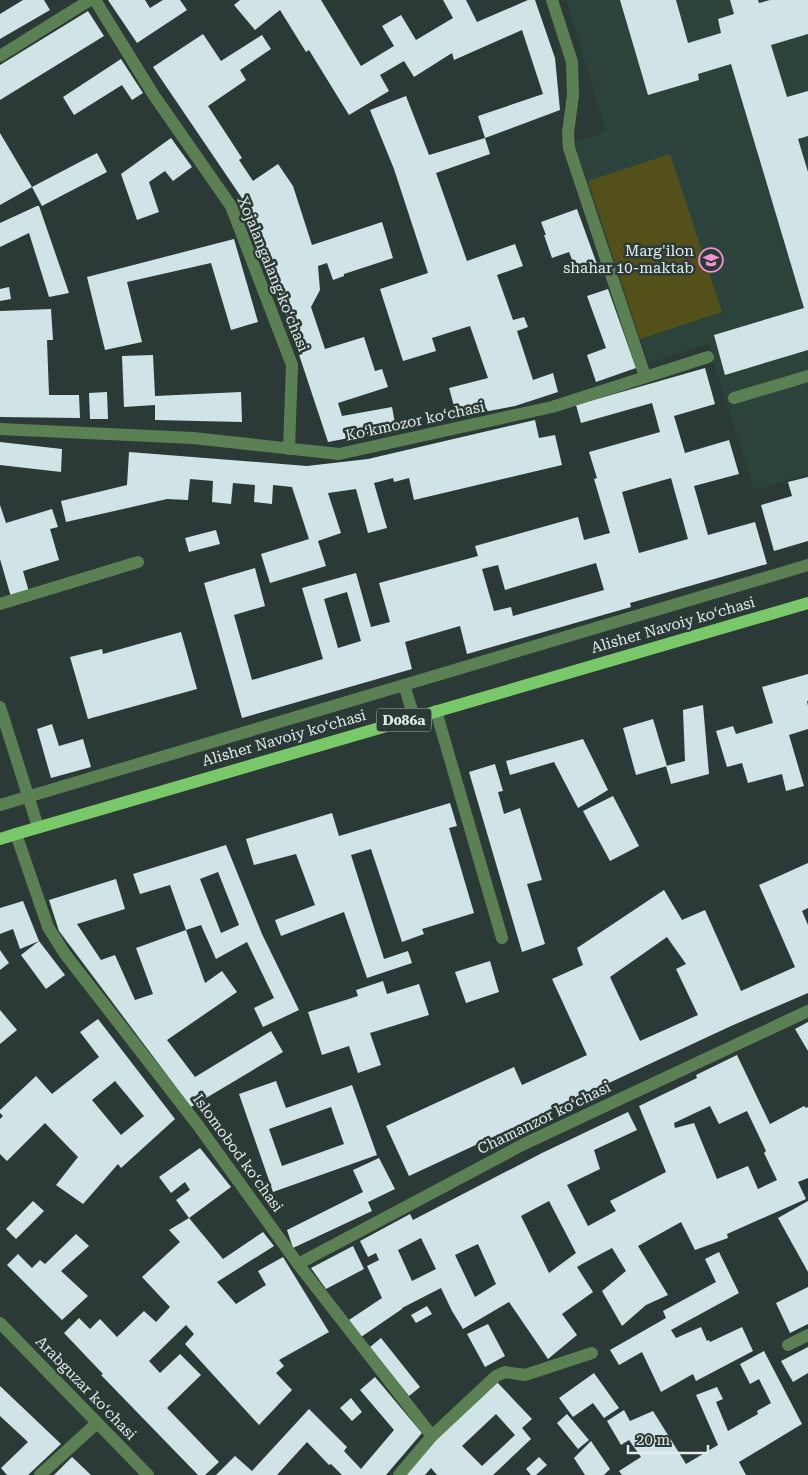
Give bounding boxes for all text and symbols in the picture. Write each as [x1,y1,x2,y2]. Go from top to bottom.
street label: Xojalangalang koʻchasi [234,194,312,354]
place label: Marg'ilon shahar 10-maktab [563,242,694,277]
school or university icon: Marg'ilon shahar 10-maktab [698,247,724,273]
street label: Koʻkmozor koʻchasi [344,397,486,445]
street label: Alisher Navoiy koʻchasi [589,593,757,657]
street label: Alisher Navoiy koʻchasi [200,706,368,770]
road number: D086a [376,708,432,732]
street label: Chamanzor koʻchasi [474,1078,614,1158]
street label: Islomobod koʻchasi [189,1090,287,1216]
street label: Arabguzar koʻchasi [32,1332,140,1444]
scale bar [628,1422,708,1454]
text: 20 m [636,1431,671,1449]

